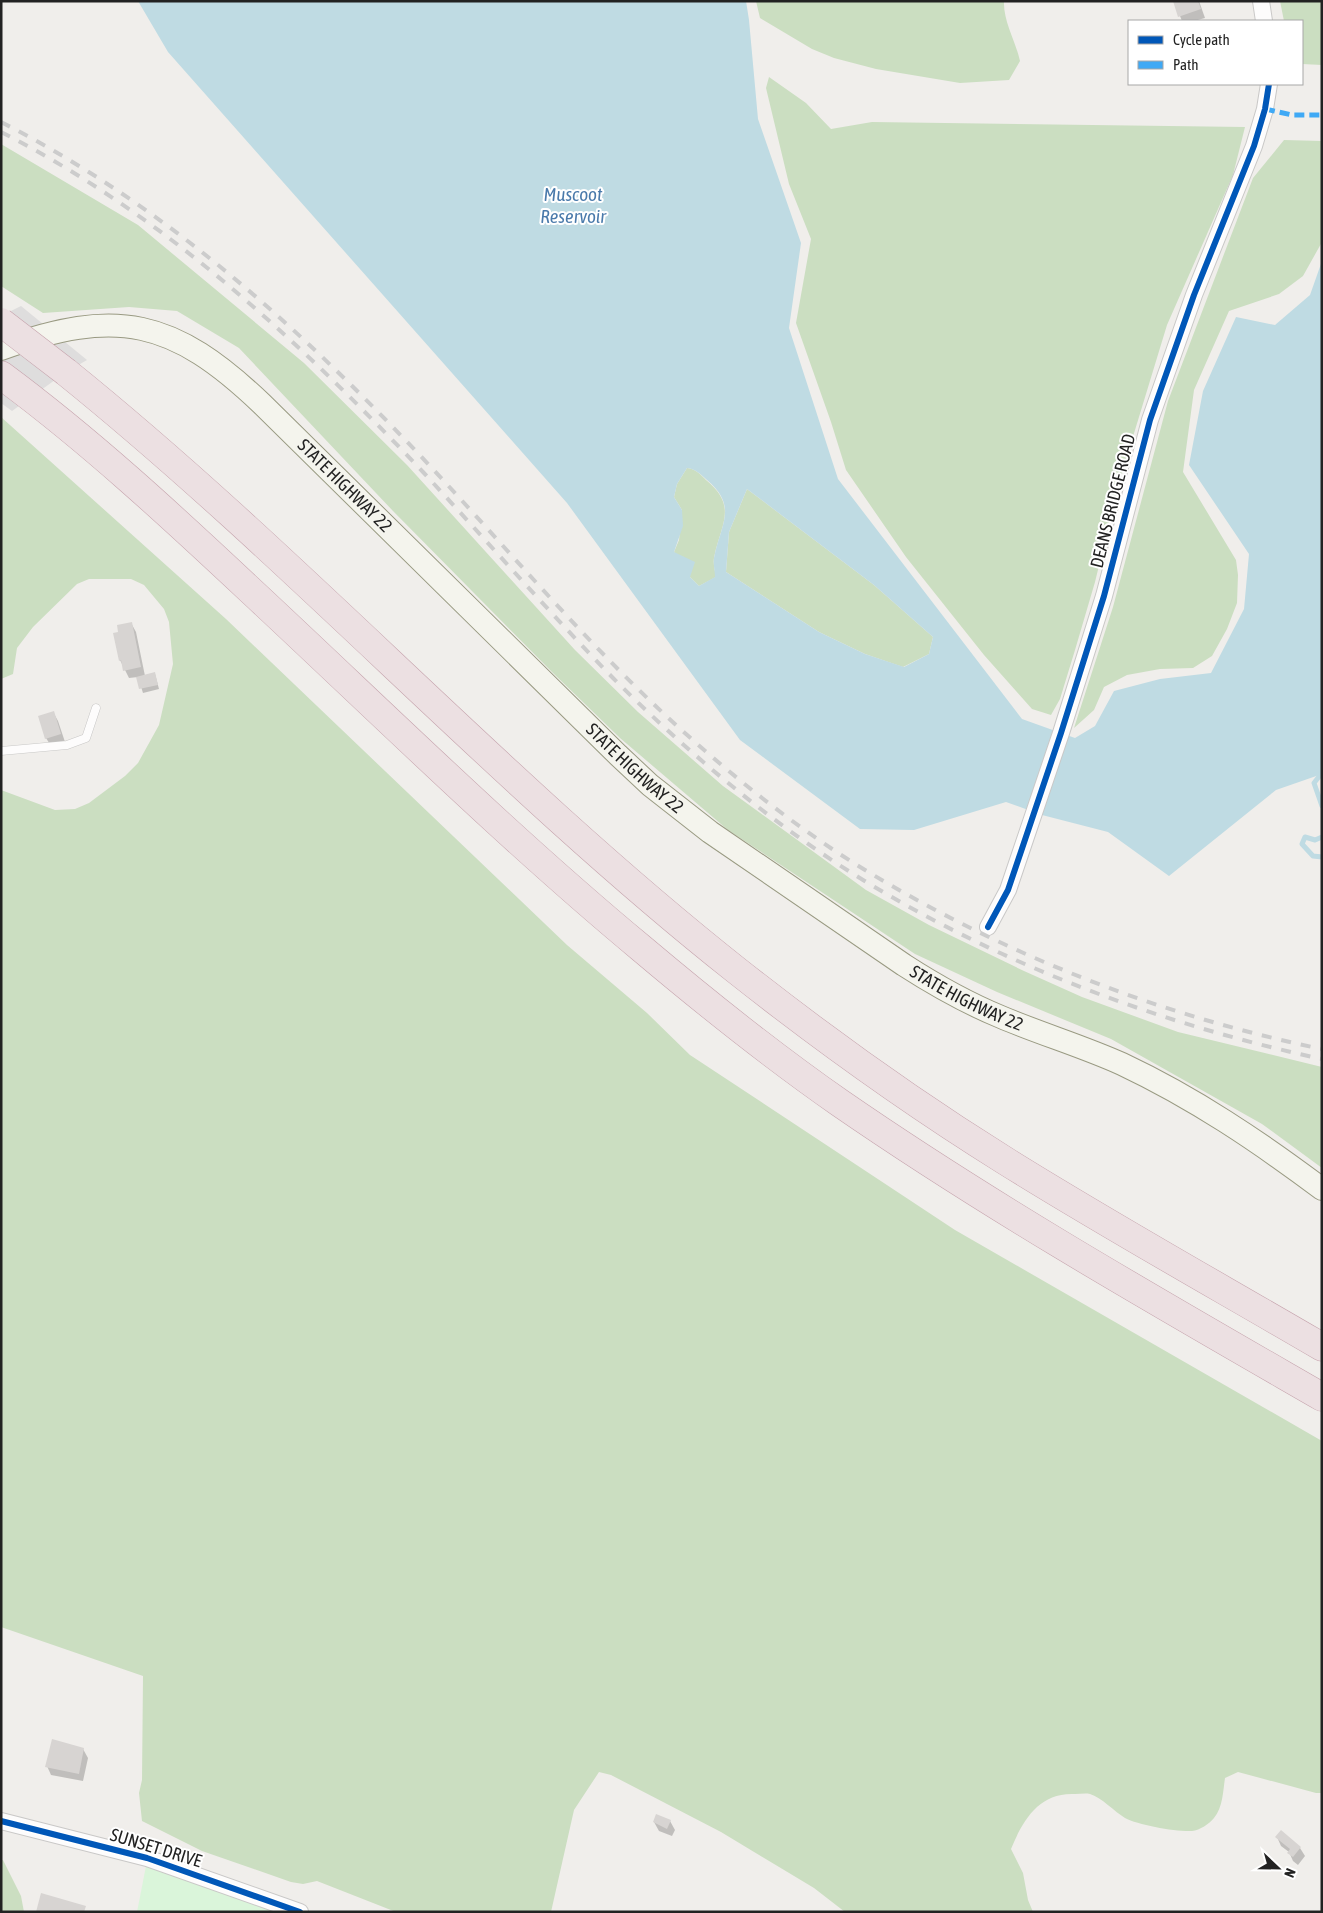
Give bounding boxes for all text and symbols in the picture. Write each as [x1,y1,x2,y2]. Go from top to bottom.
legend [1128,20,1303,85]
text: Cycle path [1173,31,1230,48]
text: Path [1173,56,1199,73]
water label: Muscoot Reservoir [540,183,607,227]
street label: DEANS BRIDGE ROAD [1086,432,1139,570]
street label: STATE HIGHWAY 22 [294,434,397,536]
street label: STATE HIGHWAY 22 [582,719,688,817]
street label: STATE HIGHWAY 22 [906,961,1026,1035]
street label: SUNSET DRIVE [108,1824,205,1871]
north arrow [1253,1843,1303,1893]
text: N [1281,1866,1299,1880]

